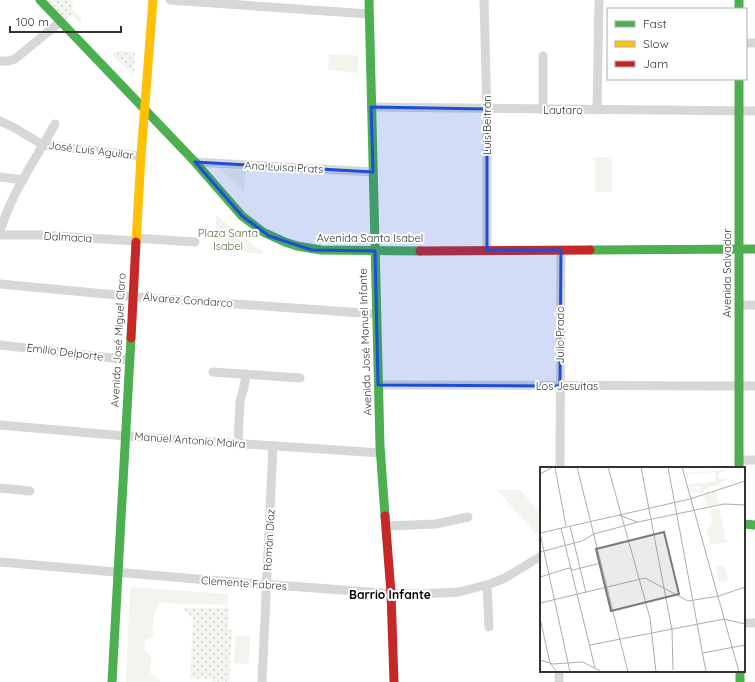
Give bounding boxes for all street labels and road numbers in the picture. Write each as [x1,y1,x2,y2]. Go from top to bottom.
street label: Luis Beltrán [480,95,494,155]
street label: Lautaro [543,103,583,117]
street label: José Luis Aguilar [48,138,135,162]
street label: Ana Luisa Prats [244,158,324,176]
street label: Avenida Salvador [720,228,734,317]
street label: Dalmacia [43,229,93,245]
street label: Avenida Santa Isabel [317,231,423,245]
street label: Avenida José Manuel Infante [355,268,375,416]
street label: Avenida José Miguel Claro [107,272,129,407]
street label: Álvarez Condarco [143,290,234,310]
street label: Julio Prado [553,306,567,364]
street label: Emilio Delporte [26,340,104,364]
street label: Los Jesuitas [536,379,598,393]
street label: Manuel Antonio Maira [134,429,246,451]
street label: Román Díaz [260,509,278,571]
street label: Clemente Fabres [201,573,287,593]

